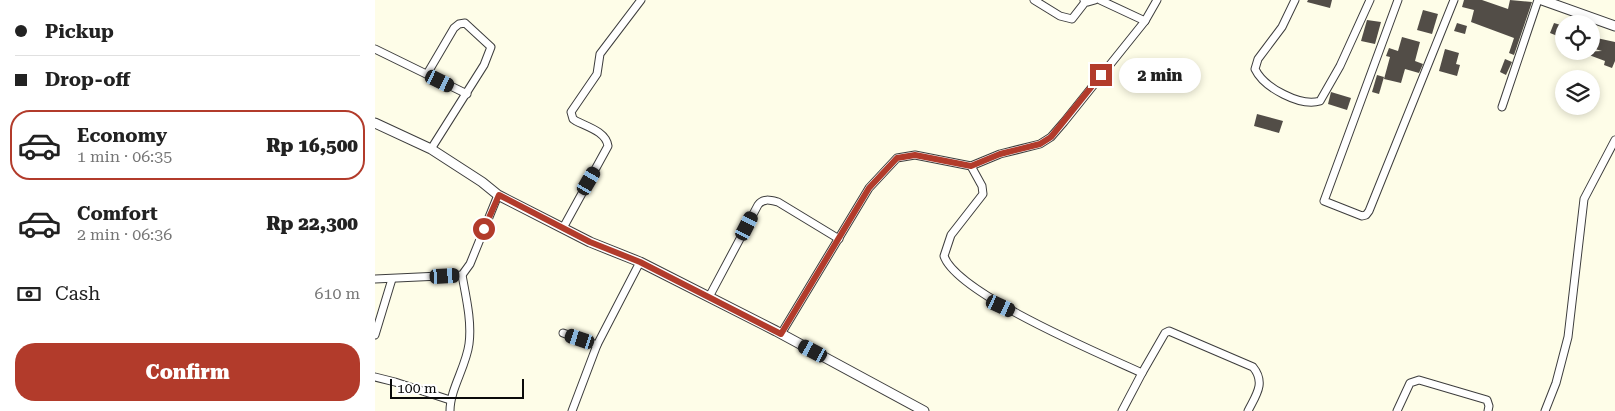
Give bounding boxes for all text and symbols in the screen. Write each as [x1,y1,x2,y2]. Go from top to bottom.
map controls [1555,15,1600,115]
button: locate [1555,15,1600,60]
text: Pickup [45,20,114,43]
callout: 2 min [1119,58,1201,92]
route end [1090,64,1112,86]
text: 2 min [1138,66,1182,85]
text: Drop-off [45,68,130,91]
car [423,68,456,94]
button: layers [1555,70,1600,115]
icon: car [17,123,62,168]
text: Economy [77,124,167,147]
text: Rp 16,500 [266,134,358,157]
text: 1 min · 06:35 [77,147,172,166]
car [575,164,602,198]
icon: car [17,201,62,246]
text: Comfort [77,202,158,225]
car [733,209,760,243]
text: Rp 22,300 [266,212,358,235]
route start [473,218,495,240]
text: 2 min · 06:36 [77,225,172,244]
car [429,268,460,284]
icon: cash [15,280,43,308]
text: Cash [55,282,100,305]
text: 610 m [314,284,360,303]
car [984,293,1017,319]
car [563,327,596,351]
car [796,337,829,365]
button: Confirm [15,343,360,401]
scale bar [390,376,524,399]
text: 100 m [397,380,437,396]

